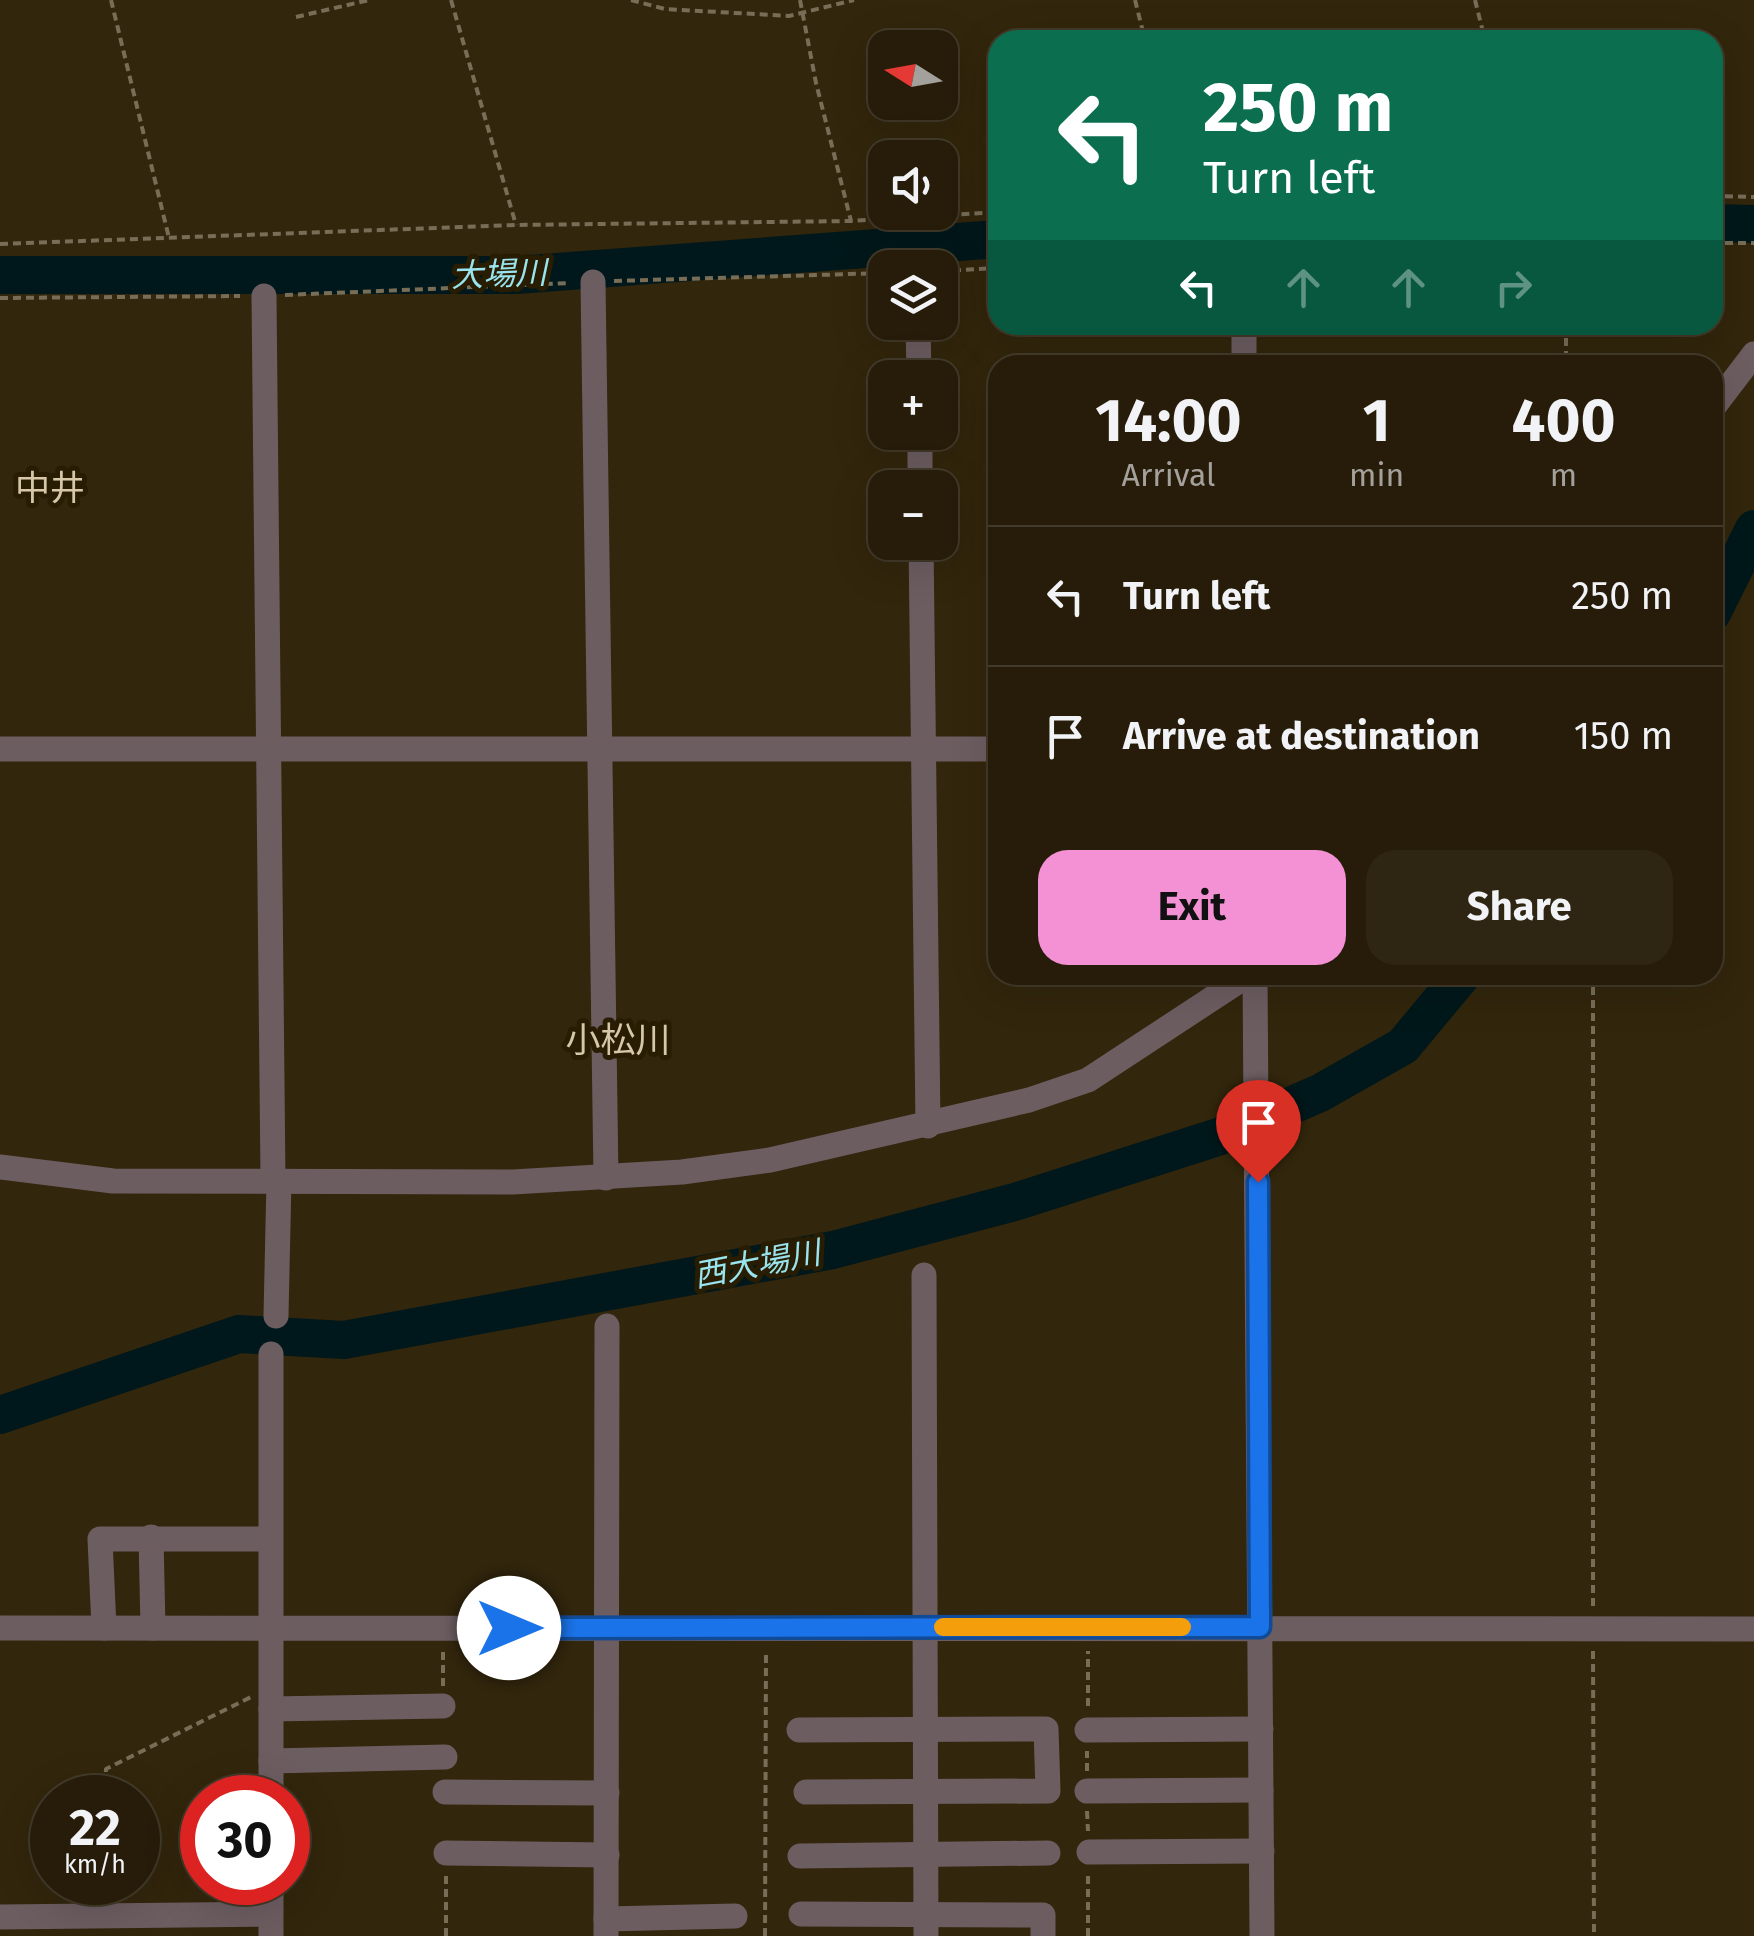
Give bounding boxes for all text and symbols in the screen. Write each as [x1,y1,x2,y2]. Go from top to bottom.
north arrow [868,30,958,120]
map controls [868,30,958,560]
text: 250 m [1203,66,1393,150]
icon: left [1038,70,1168,200]
button: sound [868,140,958,230]
text: Turn left [1203,151,1375,205]
button: layers [868,250,958,340]
water label: 大場川 [450,253,551,295]
icon: left [1171,260,1226,315]
icon: ahead [1276,260,1331,315]
icon: ahead [1381,260,1436,315]
icon: right [1486,260,1541,315]
button: + [868,360,958,450]
text: 14:00 [1095,385,1242,457]
text: 1 [1363,385,1391,457]
text: 400 [1512,385,1616,457]
text: Arrival [1122,456,1215,494]
text: min [1349,456,1404,494]
text: m [1550,456,1577,494]
district label: 中井 [15,467,85,509]
button: − [868,470,958,560]
icon: left [1038,569,1093,624]
text: Turn left [1123,573,1270,619]
text: 250 m [1571,573,1673,619]
icon: arrive [1038,709,1093,764]
text: Arrive at destination [1123,713,1480,759]
text: 150 m [1574,713,1673,759]
button: Exit [1038,850,1346,965]
button: Share [1366,850,1673,965]
district label: 小松川 [565,1019,671,1061]
pin [1216,1080,1301,1183]
icon: arrive [1231,1095,1286,1150]
water label: 西大場川 [691,1233,826,1295]
position arrow [457,1576,561,1680]
speed limit sign: 30 [180,1775,310,1905]
text: 22 [69,1798,121,1858]
text: km/h [64,1850,126,1880]

